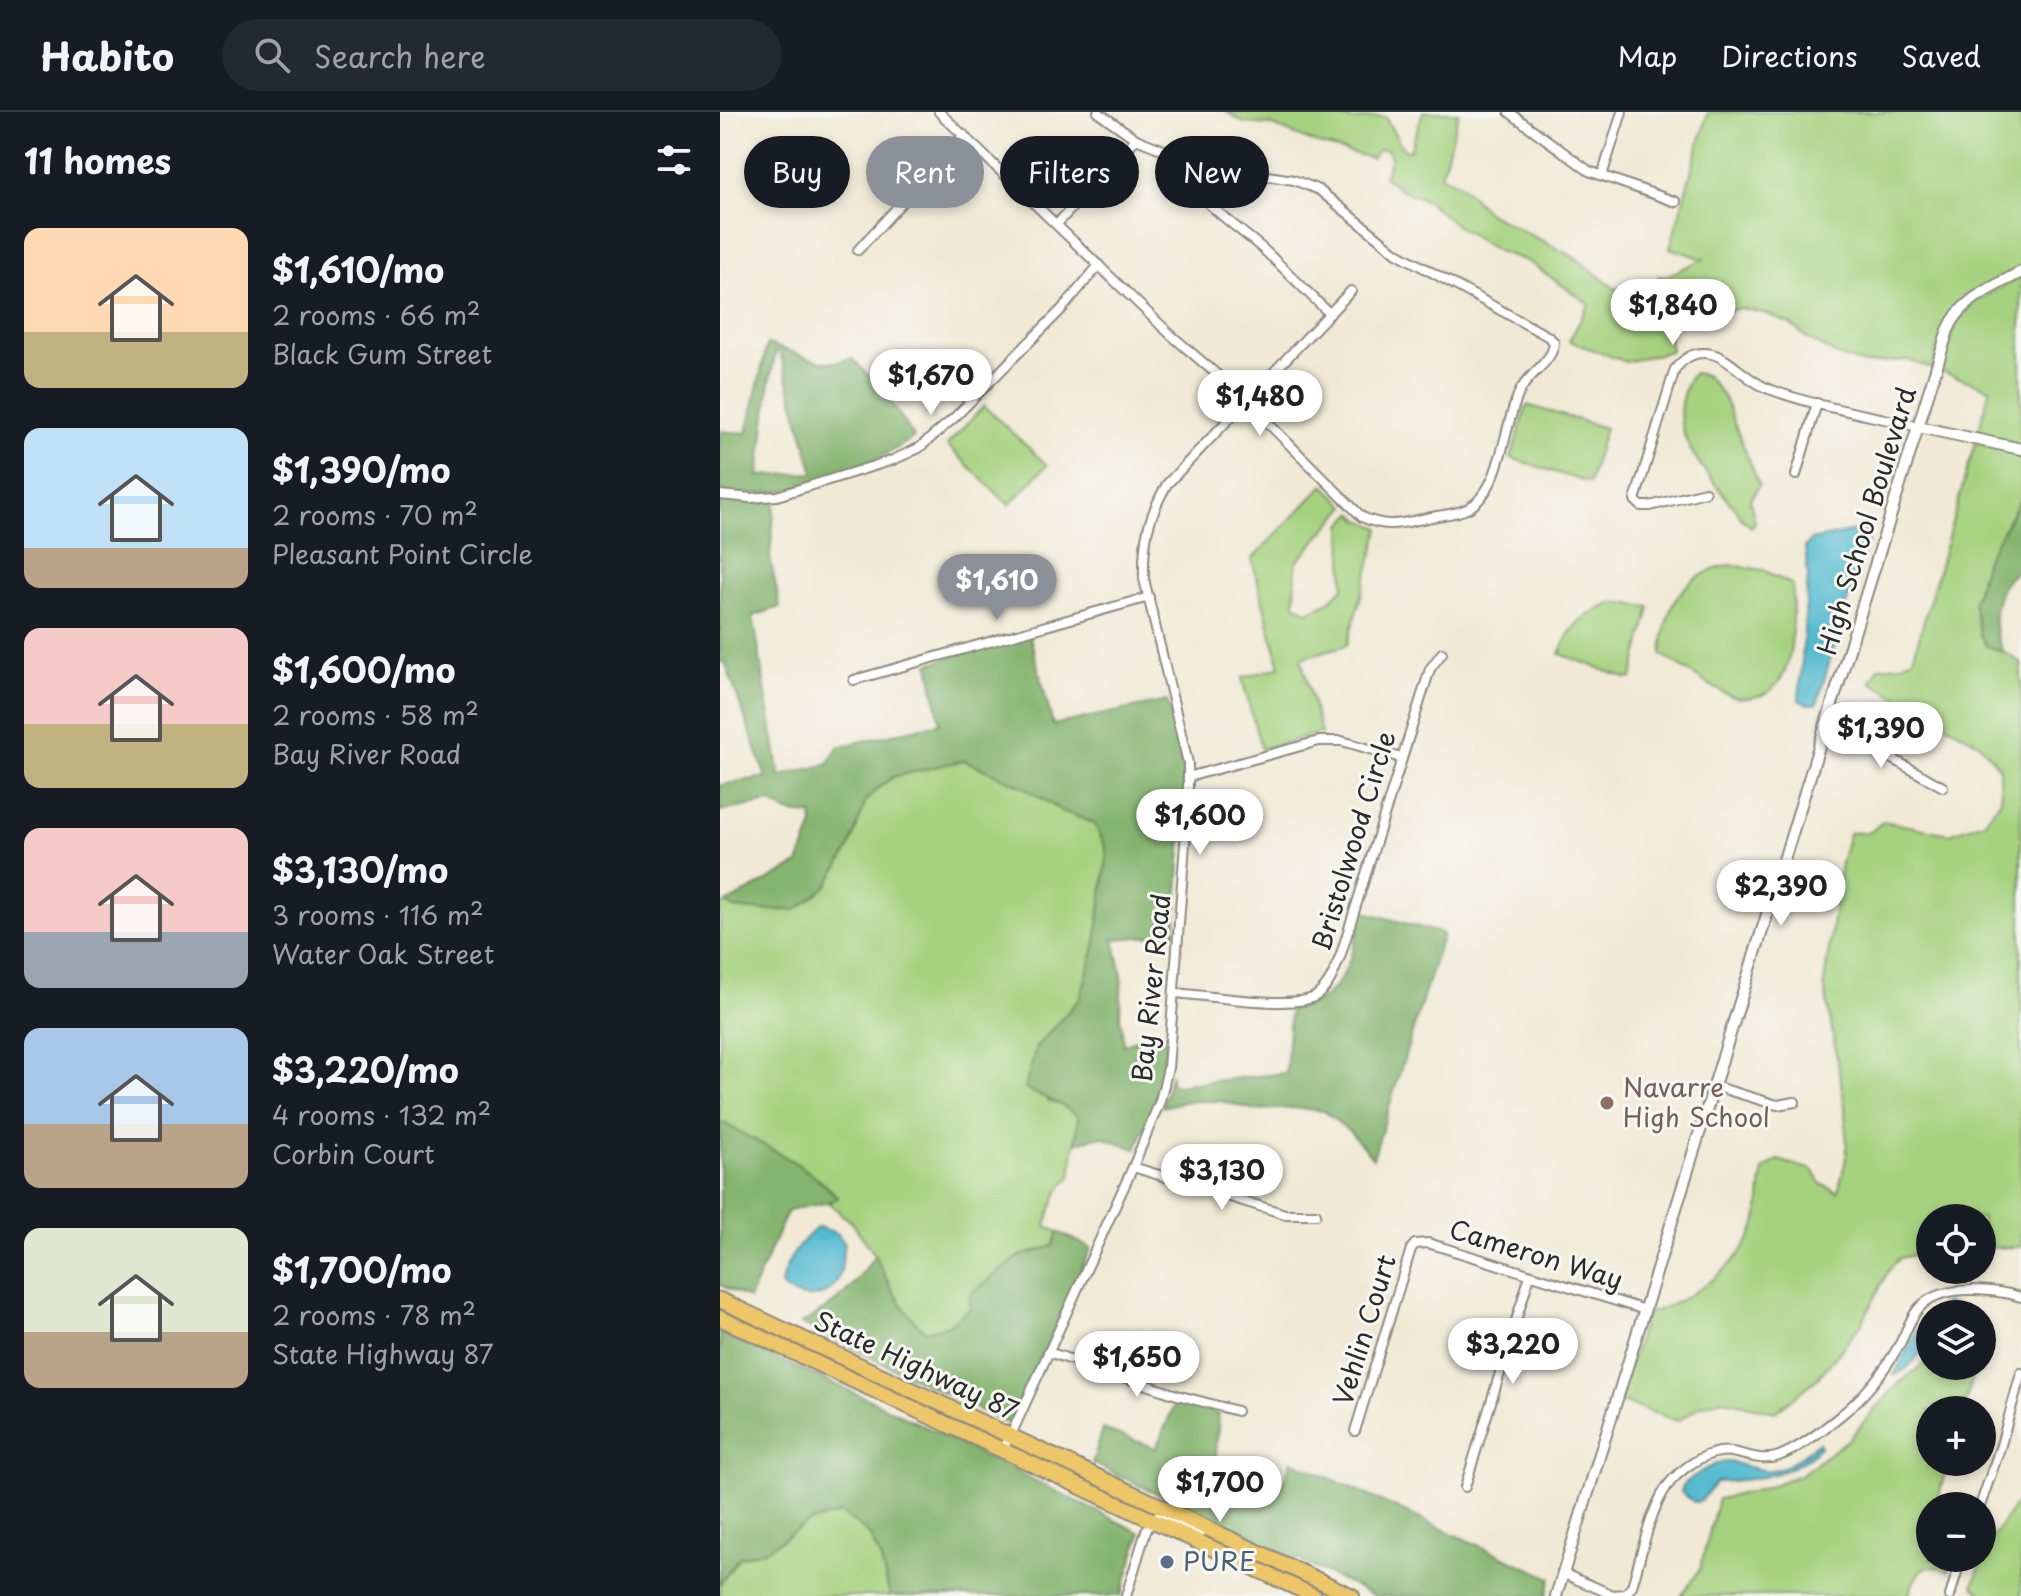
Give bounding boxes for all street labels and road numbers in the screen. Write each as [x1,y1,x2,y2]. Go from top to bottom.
street label: High School Boulevard [1806,382,1925,659]
street label: Bristolwood Circle [1301,726,1405,955]
street label: Bay River Road [1121,892,1180,1084]
street label: Cameron Way [1445,1209,1628,1298]
street label: Vehlin Court [1322,1250,1405,1410]
street label: State Highway 87 [808,1300,1025,1429]

